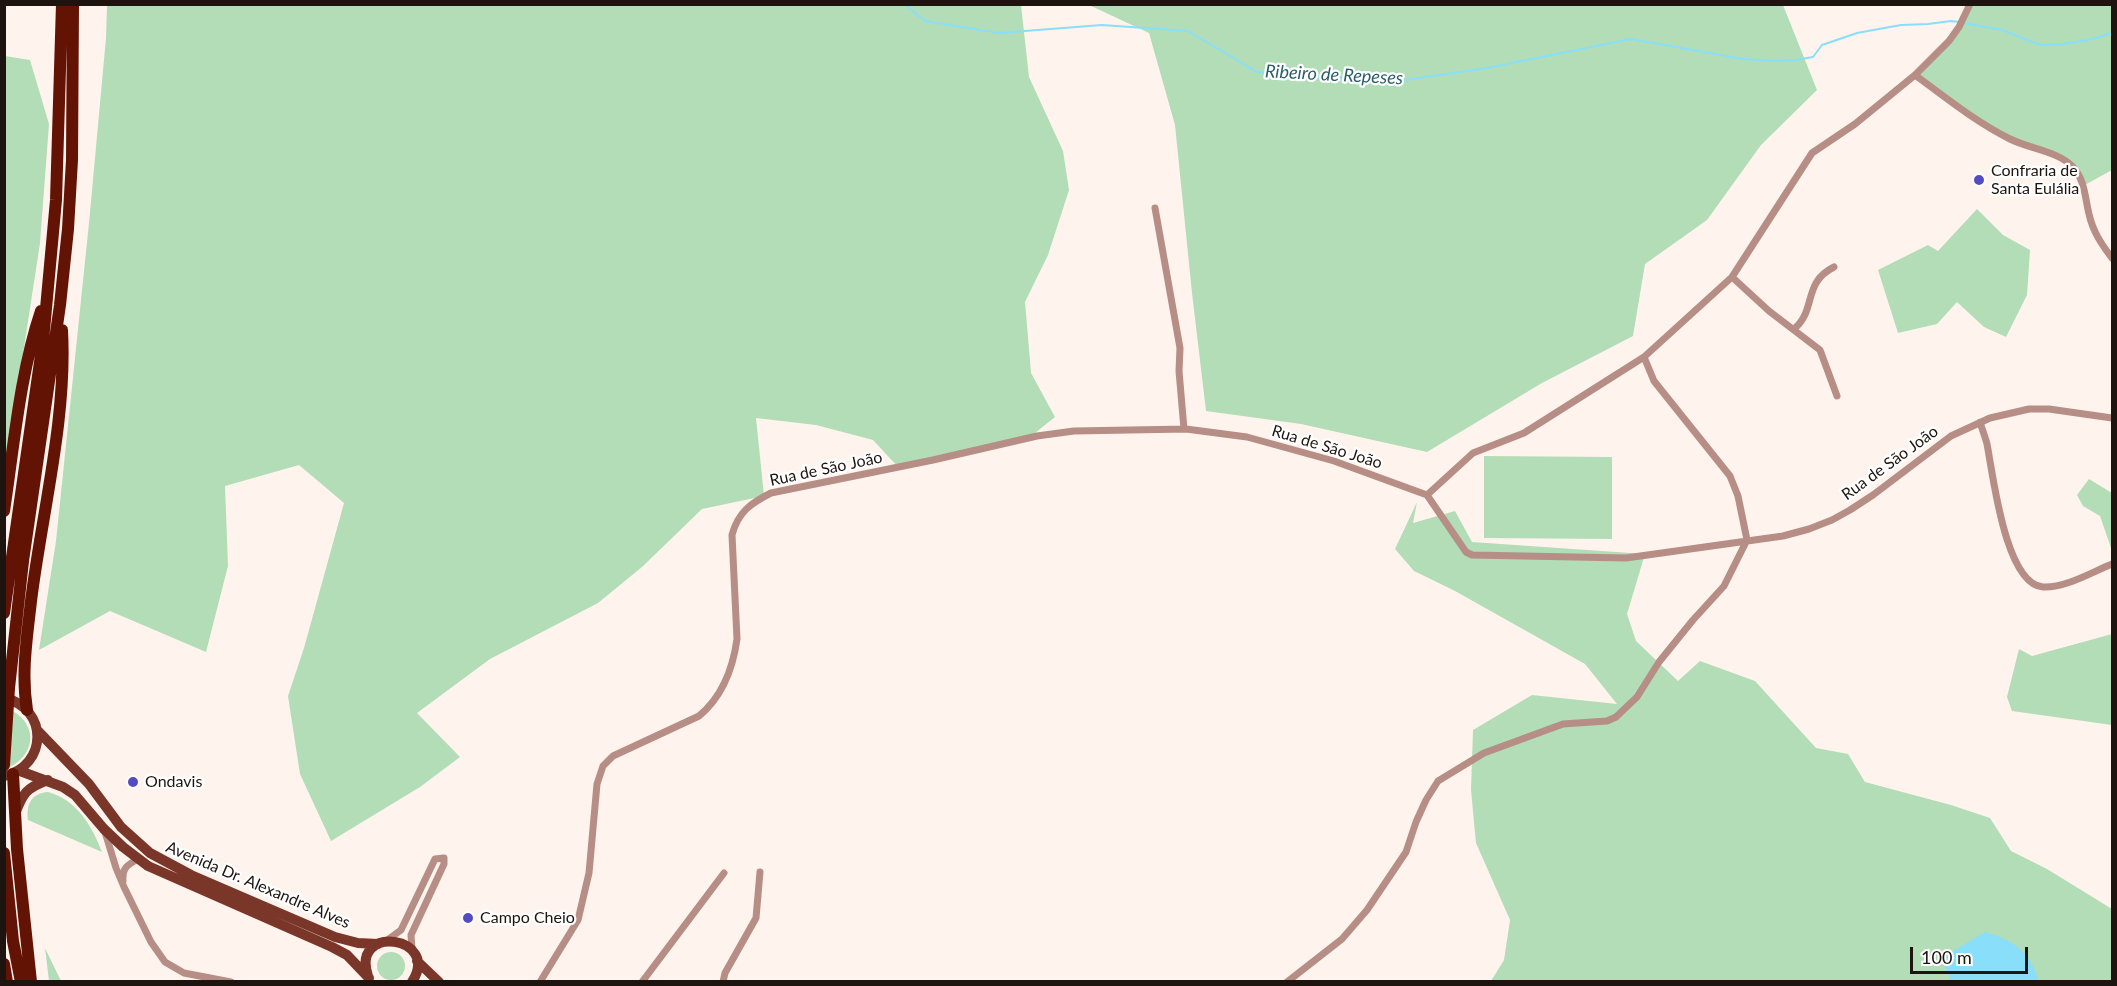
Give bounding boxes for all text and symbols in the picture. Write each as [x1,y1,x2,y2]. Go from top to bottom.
water label: Ribeiro de Repeses [1264,61,1404,89]
place label: Confraria de Santa Eulália [1991,161,2079,199]
marker: Confraria de Santa Eulália [1972,173,1986,187]
street label: Rua de São João [1269,421,1385,473]
street label: Rua de São João [1838,422,1942,504]
street label: Rua de São João [768,448,884,490]
place label: Ondavis [145,772,202,792]
marker: Ondavis [126,775,140,789]
street label: Avenida Dr. Alexandre Alves [163,837,353,933]
place label: Campo Cheio [480,908,575,928]
marker: Campo Cheio [461,911,475,925]
scale bar [1913,935,2032,973]
text: 100 m [1921,946,1972,968]

